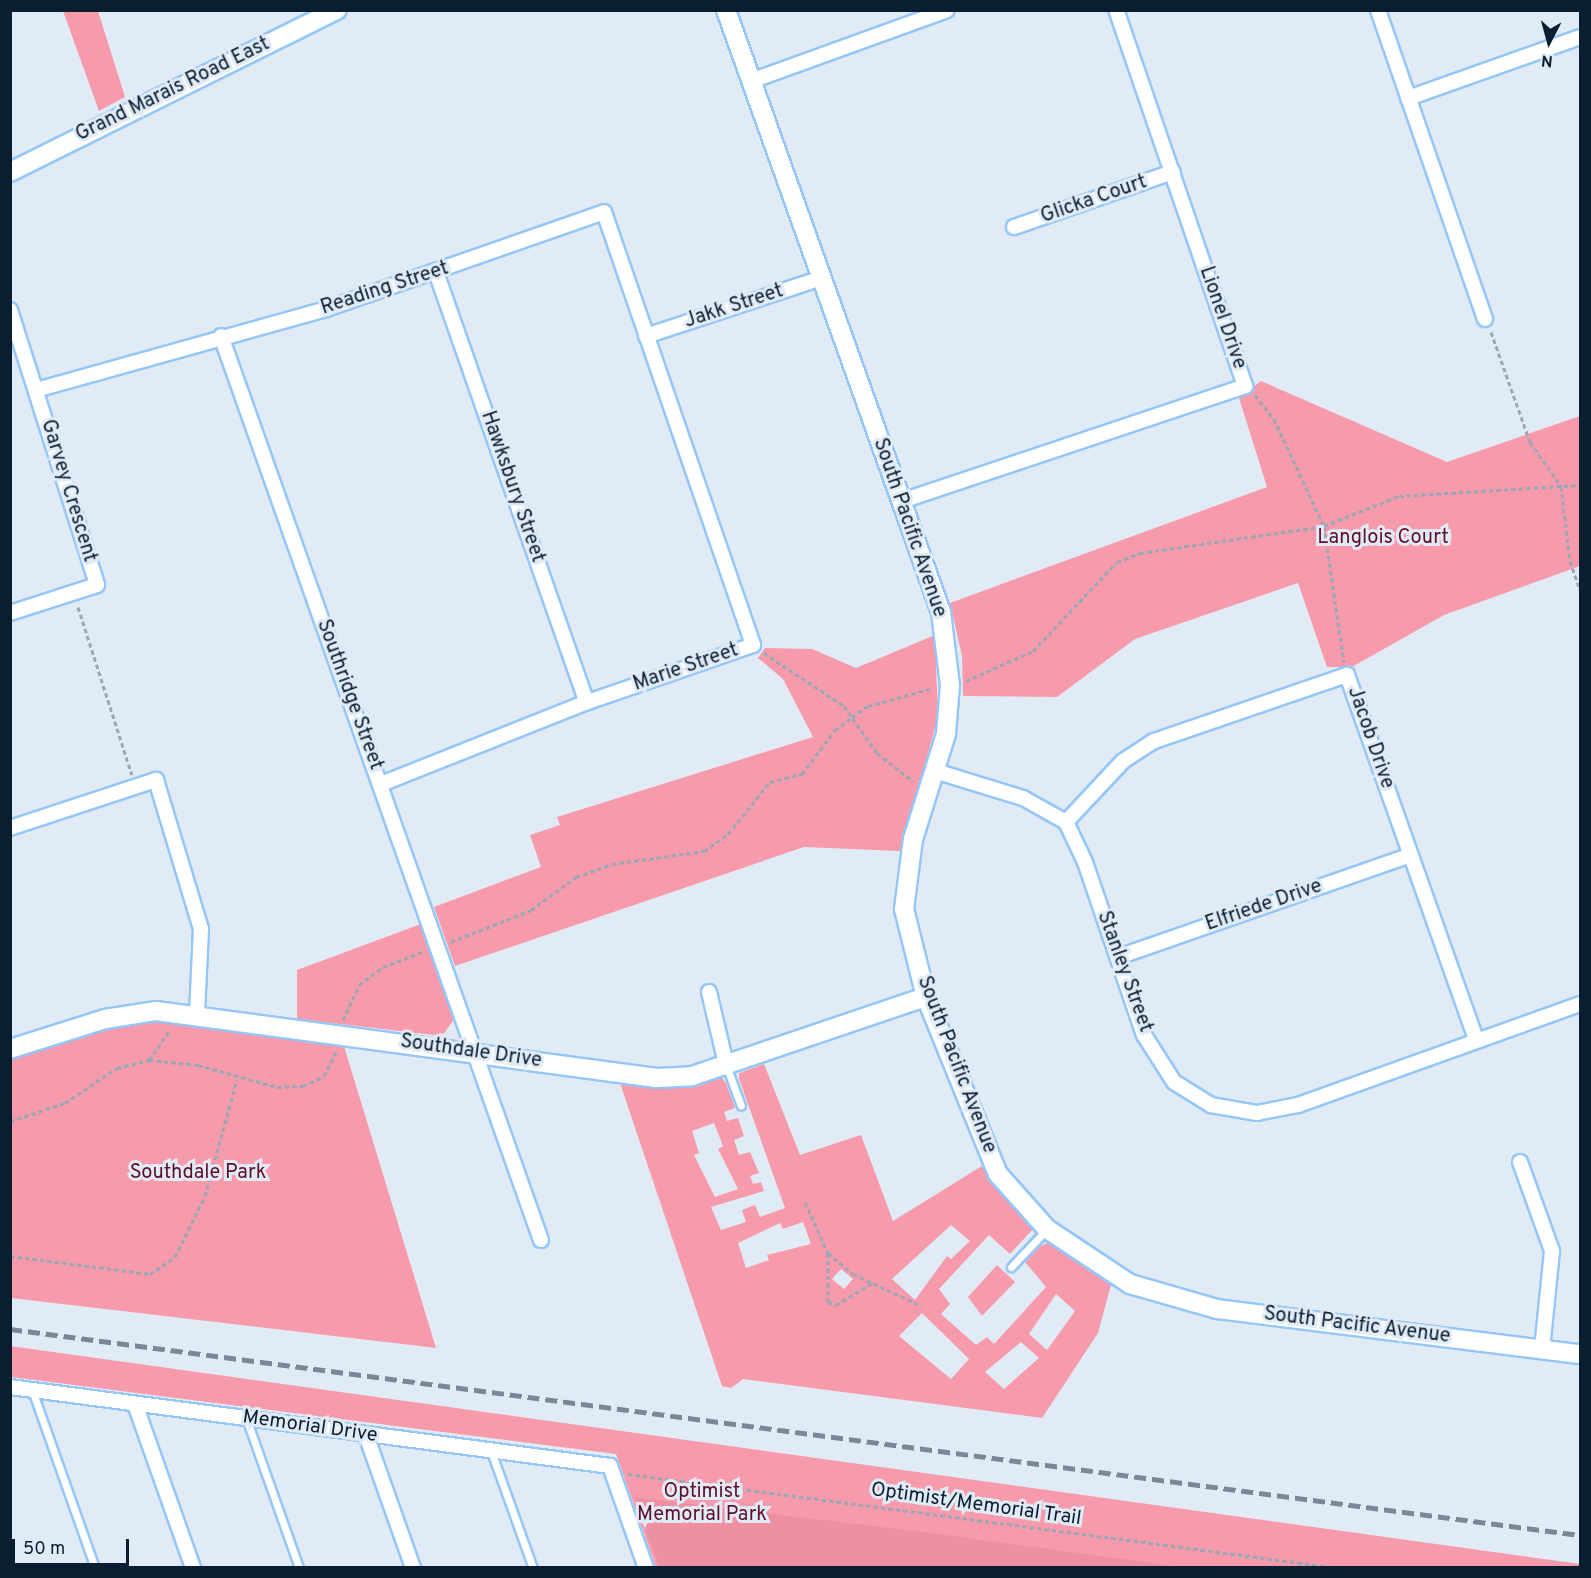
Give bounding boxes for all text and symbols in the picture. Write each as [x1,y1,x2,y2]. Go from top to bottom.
north arrow [1519,12,1579,72]
street label: Grand Marais Road East [72,33,274,147]
text: N [1540,49,1554,70]
street label: Glicka Court [1038,171,1150,229]
street label: Reading Street [318,257,452,321]
street label: Lionel Drive [1193,264,1251,372]
street label: Jakk Street [682,280,786,334]
street label: Hawksbury Street [475,408,549,566]
street label: Garvey Crescent [35,417,101,565]
street label: South Pacific Avenue [867,435,951,621]
park label: Langlois Court [1317,526,1449,550]
street label: Southridge Street [311,616,387,774]
street label: Marie Street [630,639,742,697]
street label: Jacob Drive [1341,684,1399,792]
street label: Elfriede Drive [1202,875,1326,937]
street label: Stanley Street [1091,908,1157,1036]
street label: South Pacific Avenue [911,973,1001,1157]
street label: Southdale Drive [399,1030,543,1074]
park label: Southdale Park [130,1161,266,1185]
street label: South Pacific Avenue [1262,1303,1452,1349]
street label: Memorial Drive [241,1406,379,1448]
street label: Optimist/Memorial Trail [869,1478,1083,1532]
park label: Optimist Memorial Park [637,1481,767,1528]
scale bar [15,1527,132,1565]
text: 50 m [23,1538,65,1561]

